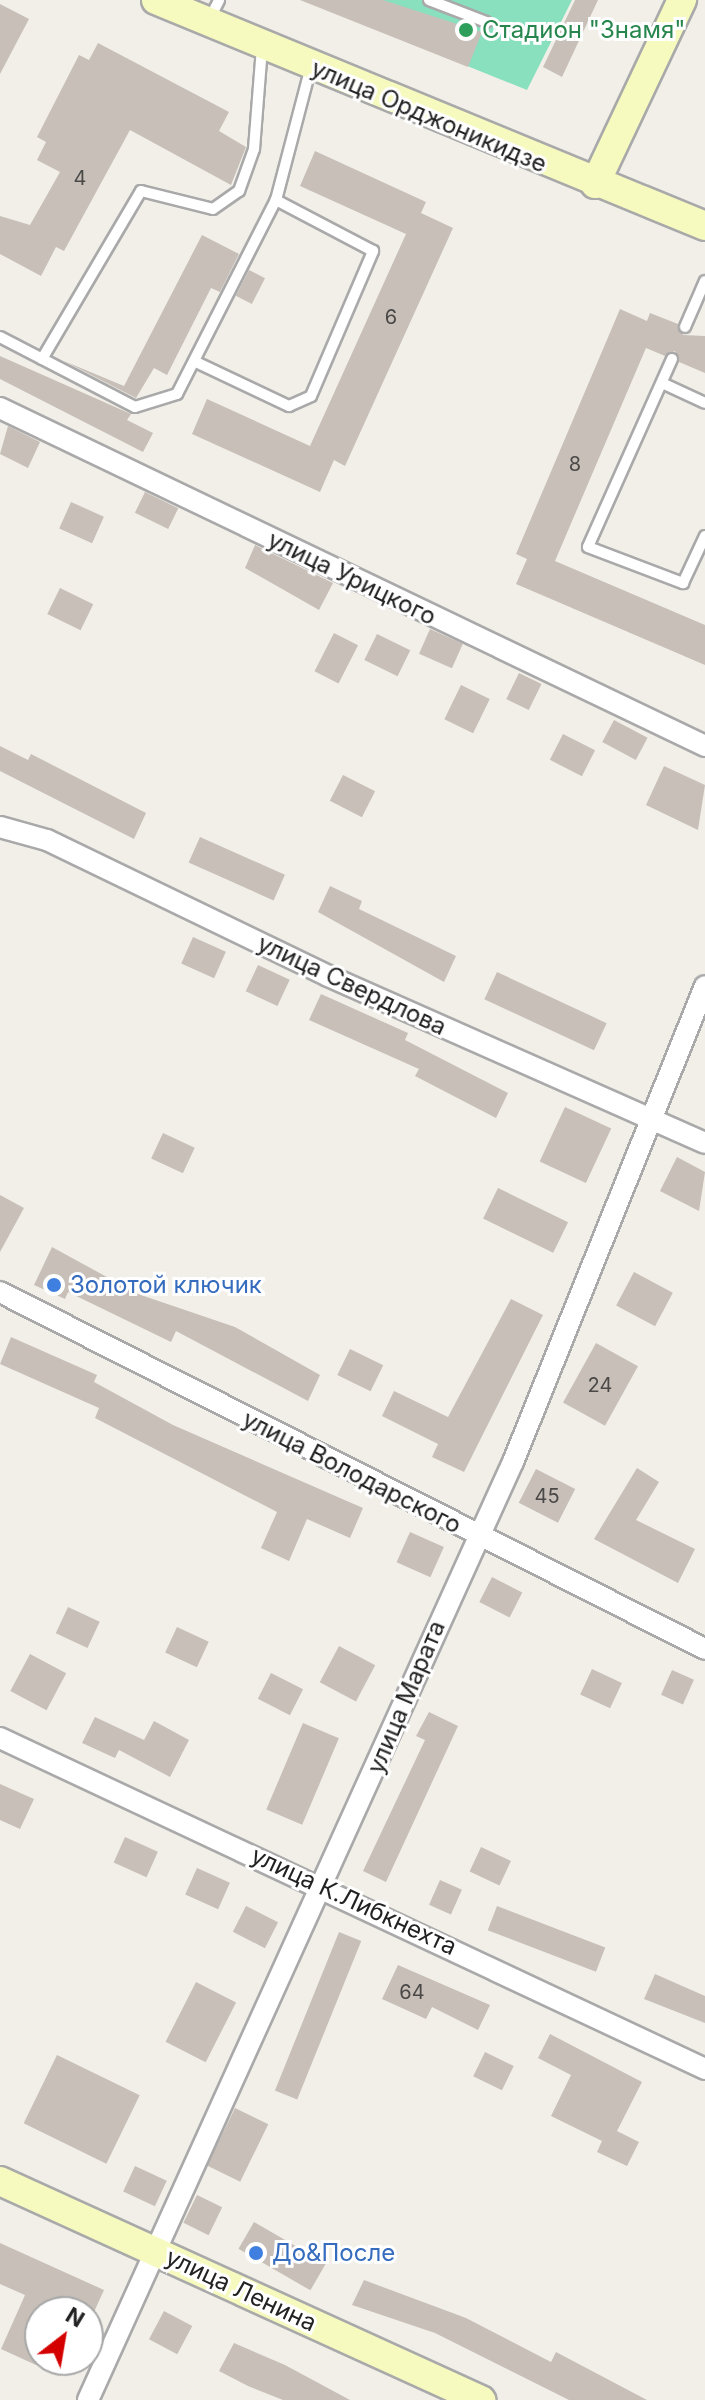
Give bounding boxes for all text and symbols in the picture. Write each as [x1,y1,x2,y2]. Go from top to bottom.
place label: Стадион "Знамя" [482,16,685,44]
marker: Стадион "Знамя" [457,21,475,39]
street label: улица Орджоникидзе [307,53,551,179]
house number: 4 [74,166,86,190]
house number: 6 [385,305,397,329]
house number: 8 [569,452,581,476]
street label: улица Урицкого [263,525,441,631]
street label: улица Свердлова [253,929,451,1041]
place label: Золотой ключик [70,1271,262,1299]
marker: Золотой ключик [45,1276,63,1294]
house number: 24 [588,1373,612,1397]
street label: улица Володарского [238,1404,466,1540]
house number: 45 [534,1484,560,1508]
street label: улица Марата [361,1616,451,1778]
street label: улица К.Либкнехта [247,1841,461,1961]
house number: 64 [399,1980,425,2004]
place label: До&После [272,2239,395,2267]
street label: улица Ленина [161,2243,321,2337]
marker: До&После [247,2244,265,2262]
north arrow [24,2296,104,2376]
text: N [61,2302,89,2333]

